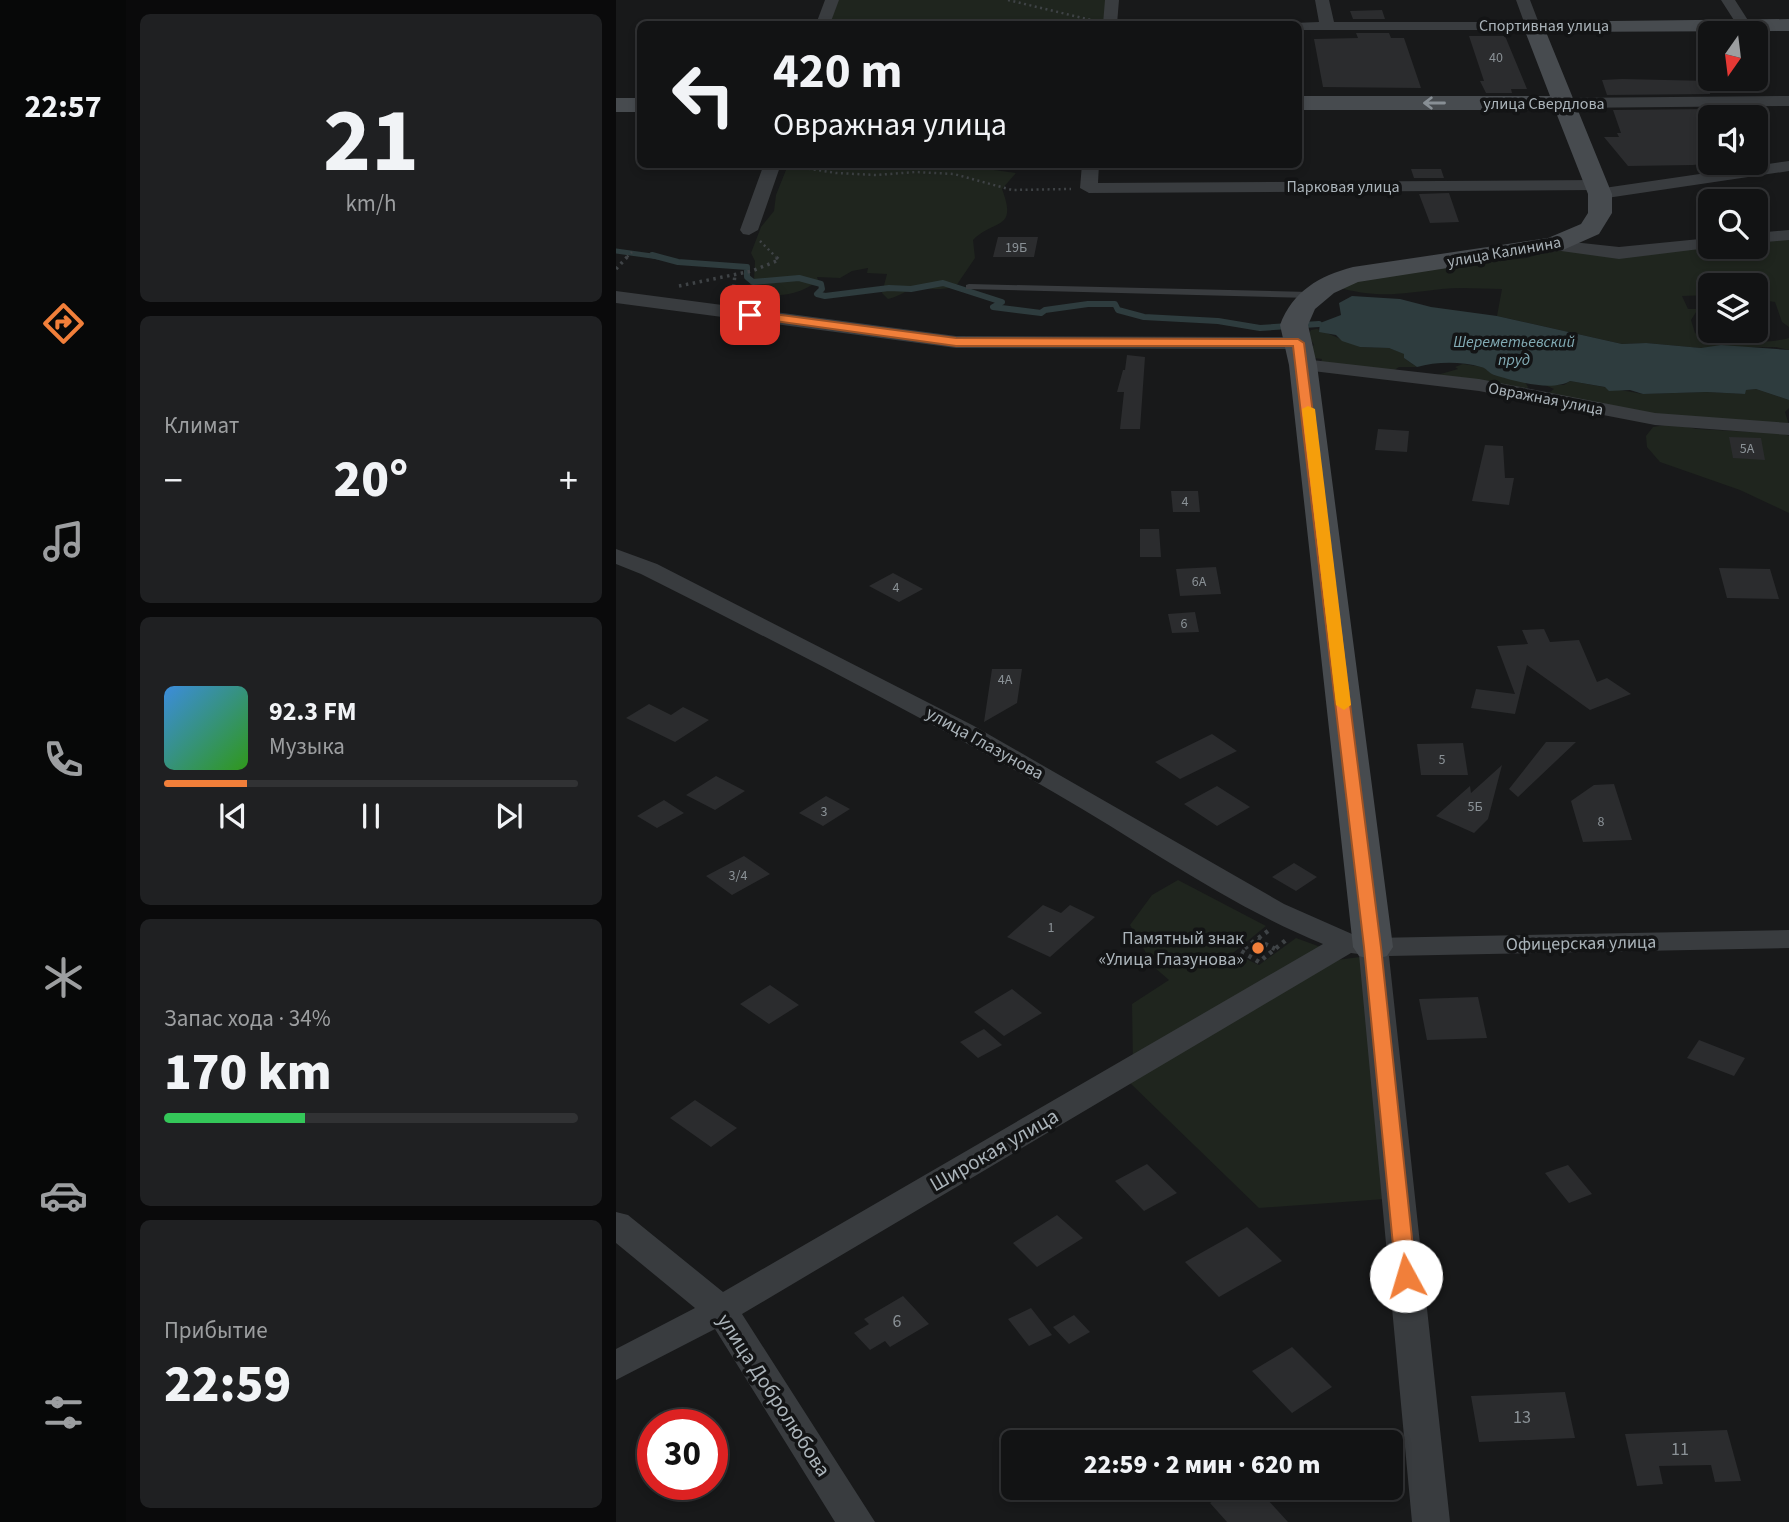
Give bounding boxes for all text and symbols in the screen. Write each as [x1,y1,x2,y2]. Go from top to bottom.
street label: Спортивная улица [1479,15,1609,37]
north arrow [1698,21,1768,91]
map controls [1698,21,1768,343]
text: 420 m [773,37,902,107]
house number: 40 [1489,48,1503,68]
icon: left [658,49,749,140]
text: 21 [323,77,419,206]
text: 22:57 [24,84,102,130]
street label: улица Свердлова [1483,93,1605,115]
one-way arrow [1423,96,1446,110]
text: Овражная улица [773,102,1007,148]
button: sound [1698,105,1768,175]
street label: Парковая улица [1286,176,1400,198]
text: km/h [345,187,397,220]
button: search [1698,189,1768,259]
street label: улица Калинина [1446,231,1563,273]
house number: 19Б [1005,238,1027,258]
button: layers [1698,273,1768,343]
pin [720,285,780,345]
icon: arrive [731,296,769,334]
icon: directions [39,299,88,348]
water label: Шереметьевский пруд [1453,331,1575,371]
street label: Овражная улица [1486,377,1605,421]
text: Климат [164,409,239,442]
house number: 5А [1740,439,1755,459]
text: 20° [334,443,408,517]
text: − [164,454,183,508]
text: + [559,454,578,508]
house number: 4 [1182,492,1189,512]
icon: music [39,517,88,566]
house number: 6А [1192,572,1207,592]
house number: 4 [893,578,900,598]
house number: 6 [1181,614,1188,634]
house number: 4А [998,670,1013,690]
text: 92.3 FM [269,693,357,730]
street label: улица Глазунова [921,701,1048,786]
text: Музыка [269,730,345,763]
icon: phone [39,735,88,784]
house number: 5 [1439,750,1446,770]
icon: previous [214,797,252,835]
icon: pause [352,797,390,835]
icon: next [490,797,528,835]
house number: 5Б [1467,797,1483,817]
house number: 3 [821,802,828,822]
house number: 8 [1598,812,1605,832]
house number: 3/4 [729,866,747,886]
house number: 1 [1048,918,1055,938]
place label: Памятный знак «Улица Глазунова» [1099,926,1244,972]
street label: Офицерская улица [1506,930,1656,957]
marker: Памятный знак «Улица Глазунова» [1250,940,1266,956]
icon: climate [39,953,88,1002]
text: Запас хода · 34% [164,1002,331,1035]
text: 170 km [164,1036,332,1110]
street label: Широкая улица [924,1101,1064,1199]
icon: car [39,1171,88,1220]
position arrow [1369,1239,1443,1313]
street label: улица Добролюбова [710,1307,838,1483]
house number: 6 [893,1309,902,1334]
text: Прибытие [164,1314,268,1347]
text: 22:59 [164,1348,291,1422]
icon: filters [39,1388,88,1437]
house number: 13 [1513,1405,1531,1430]
speed limit sign: 30 [637,1409,728,1500]
house number: 11 [1671,1437,1689,1462]
text: 22:59 · 2 мин · 620 m [1084,1446,1320,1483]

